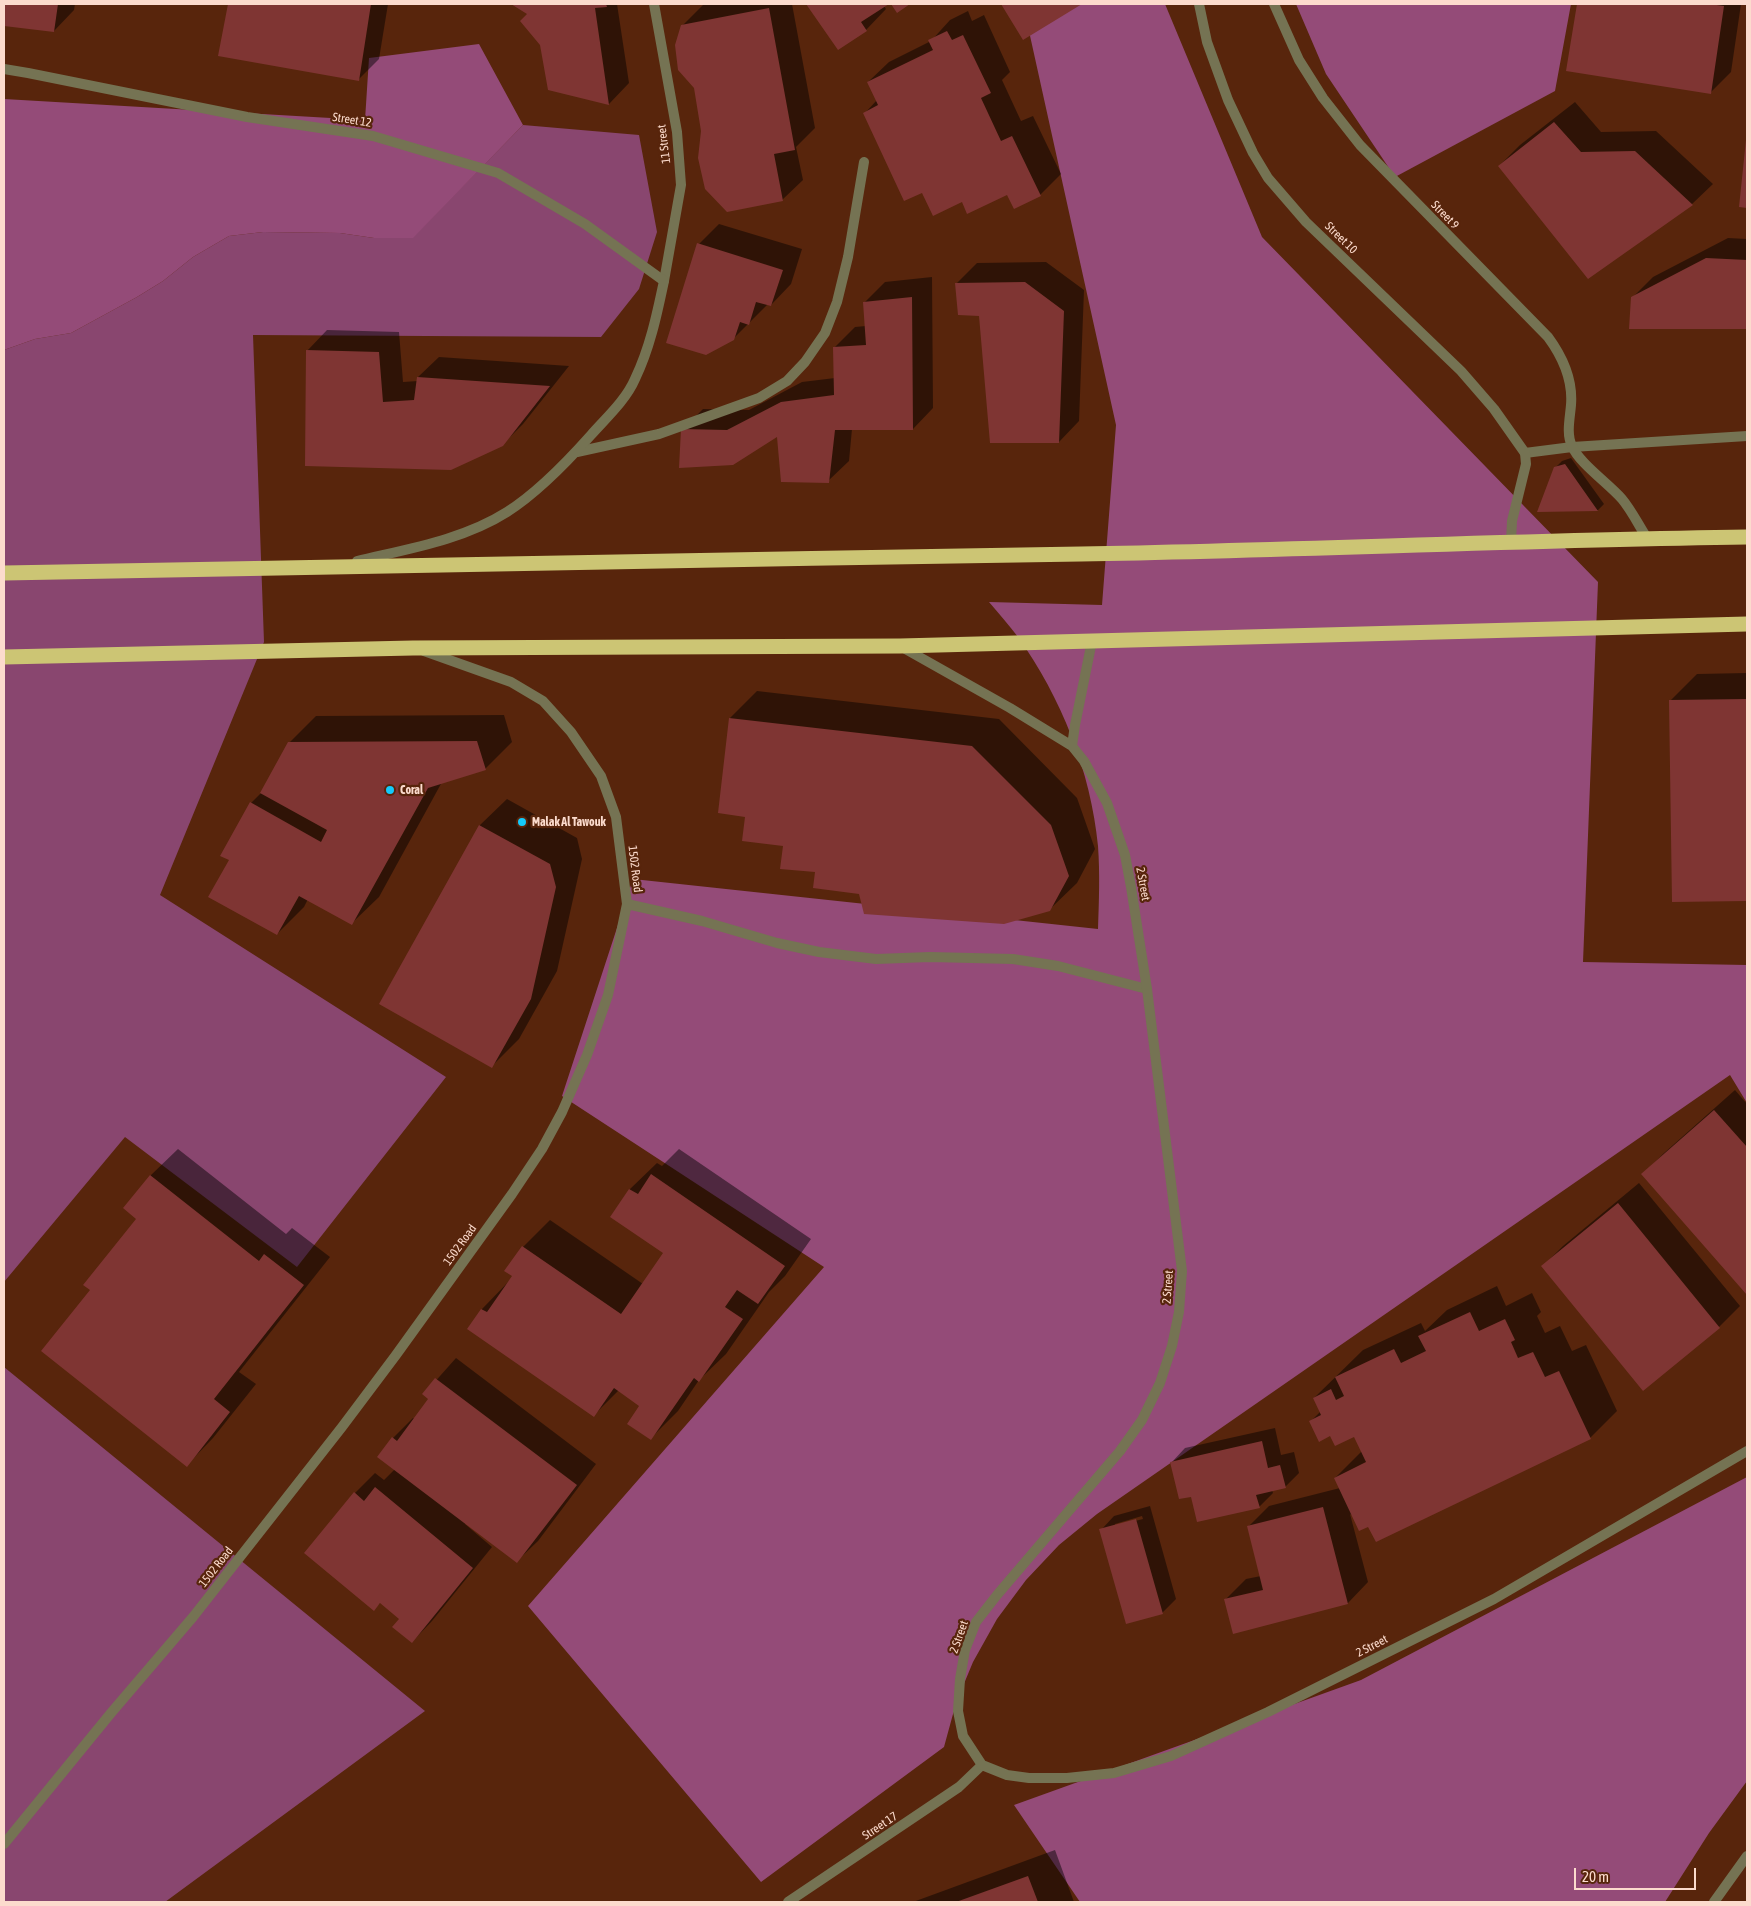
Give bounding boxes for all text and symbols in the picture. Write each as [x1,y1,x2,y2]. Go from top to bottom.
street label: Street 12 [331,110,373,130]
street label: 11 Street [654,124,674,164]
street label: Street 9 [1428,198,1462,232]
street label: Street 10 [1322,219,1360,257]
place label: Coral [400,783,423,797]
marker: Coral [384,784,396,796]
place label: Malak Al Tawouk [532,815,606,829]
marker: Malak Al Tawouk [516,816,528,828]
street label: 1502 Road [625,845,645,893]
street label: 2 Street [1133,866,1153,902]
street label: 1502 Road [440,1222,480,1268]
street label: 2 Street [1160,1270,1176,1304]
street label: 1502 Road [196,1544,236,1590]
street label: 2 Street [947,1619,971,1655]
street label: 2 Street [1354,1632,1390,1660]
street label: Street 17 [860,1809,900,1843]
scale bar [1576,1858,1698,1890]
text: 20 m [1582,1868,1609,1885]

